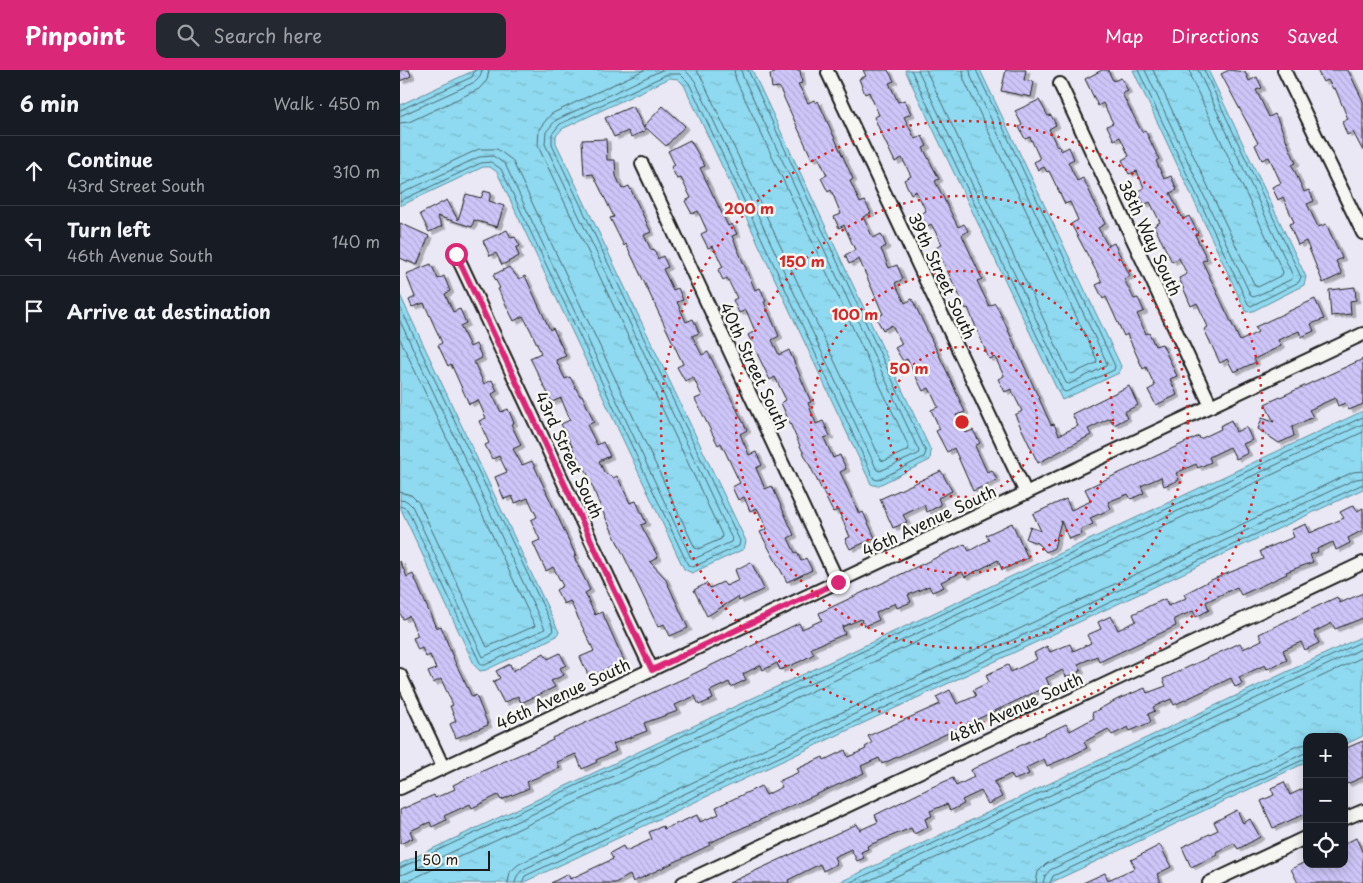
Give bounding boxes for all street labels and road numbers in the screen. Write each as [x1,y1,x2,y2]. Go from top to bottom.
street label: 38th Way South [1114,176,1188,300]
street label: 39th Street South [903,208,983,343]
street label: 40th Street South [715,298,795,433]
street label: 43rd Street South [530,387,610,522]
street label: 46th Avenue South [857,478,1000,562]
street label: 46th Avenue South [491,651,634,735]
street label: 48th Avenue South [945,665,1087,749]

